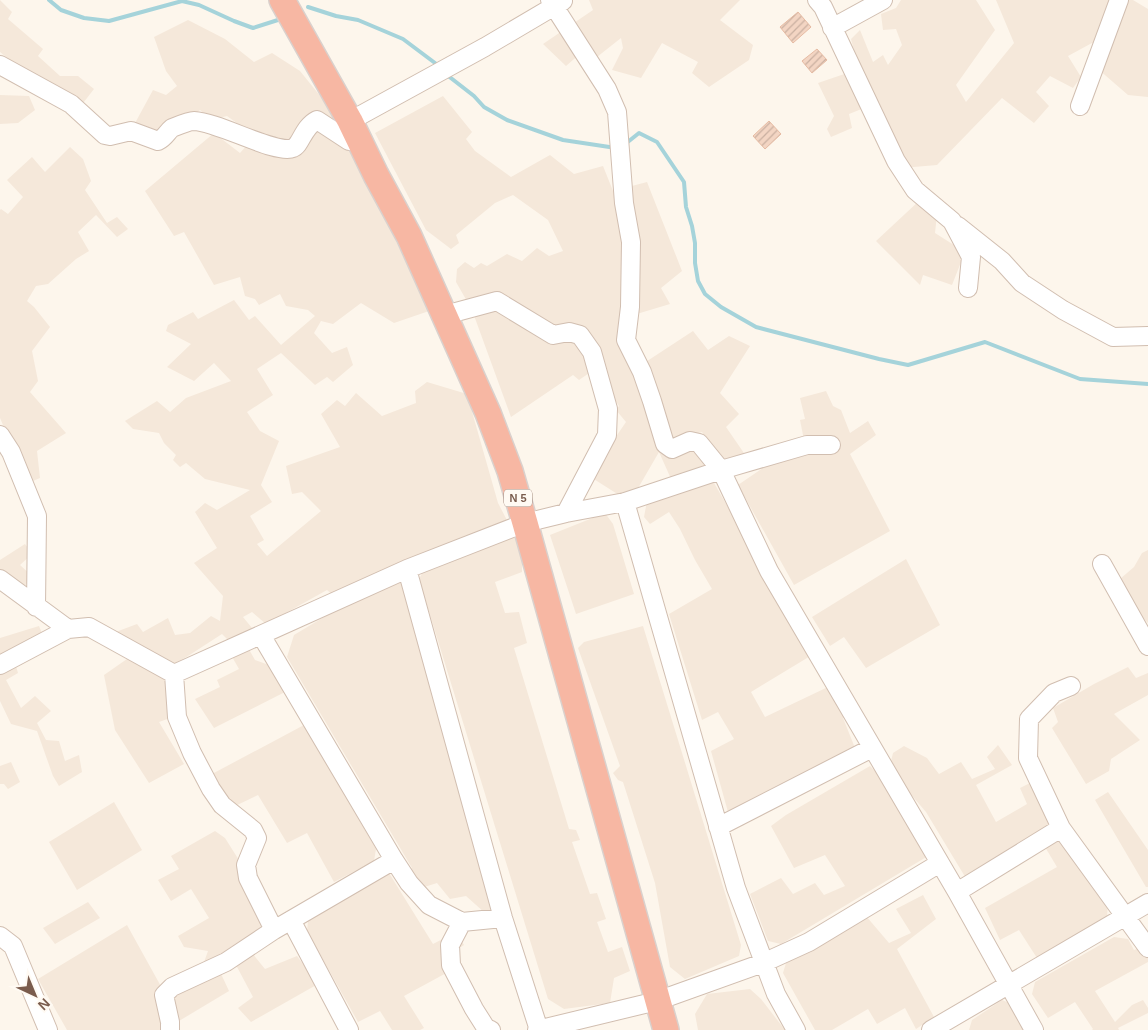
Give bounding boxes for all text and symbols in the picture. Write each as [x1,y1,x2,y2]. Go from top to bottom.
road number: N 5 [504,489,532,506]
north arrow [10,970,60,1020]
text: N [35,995,53,1014]

